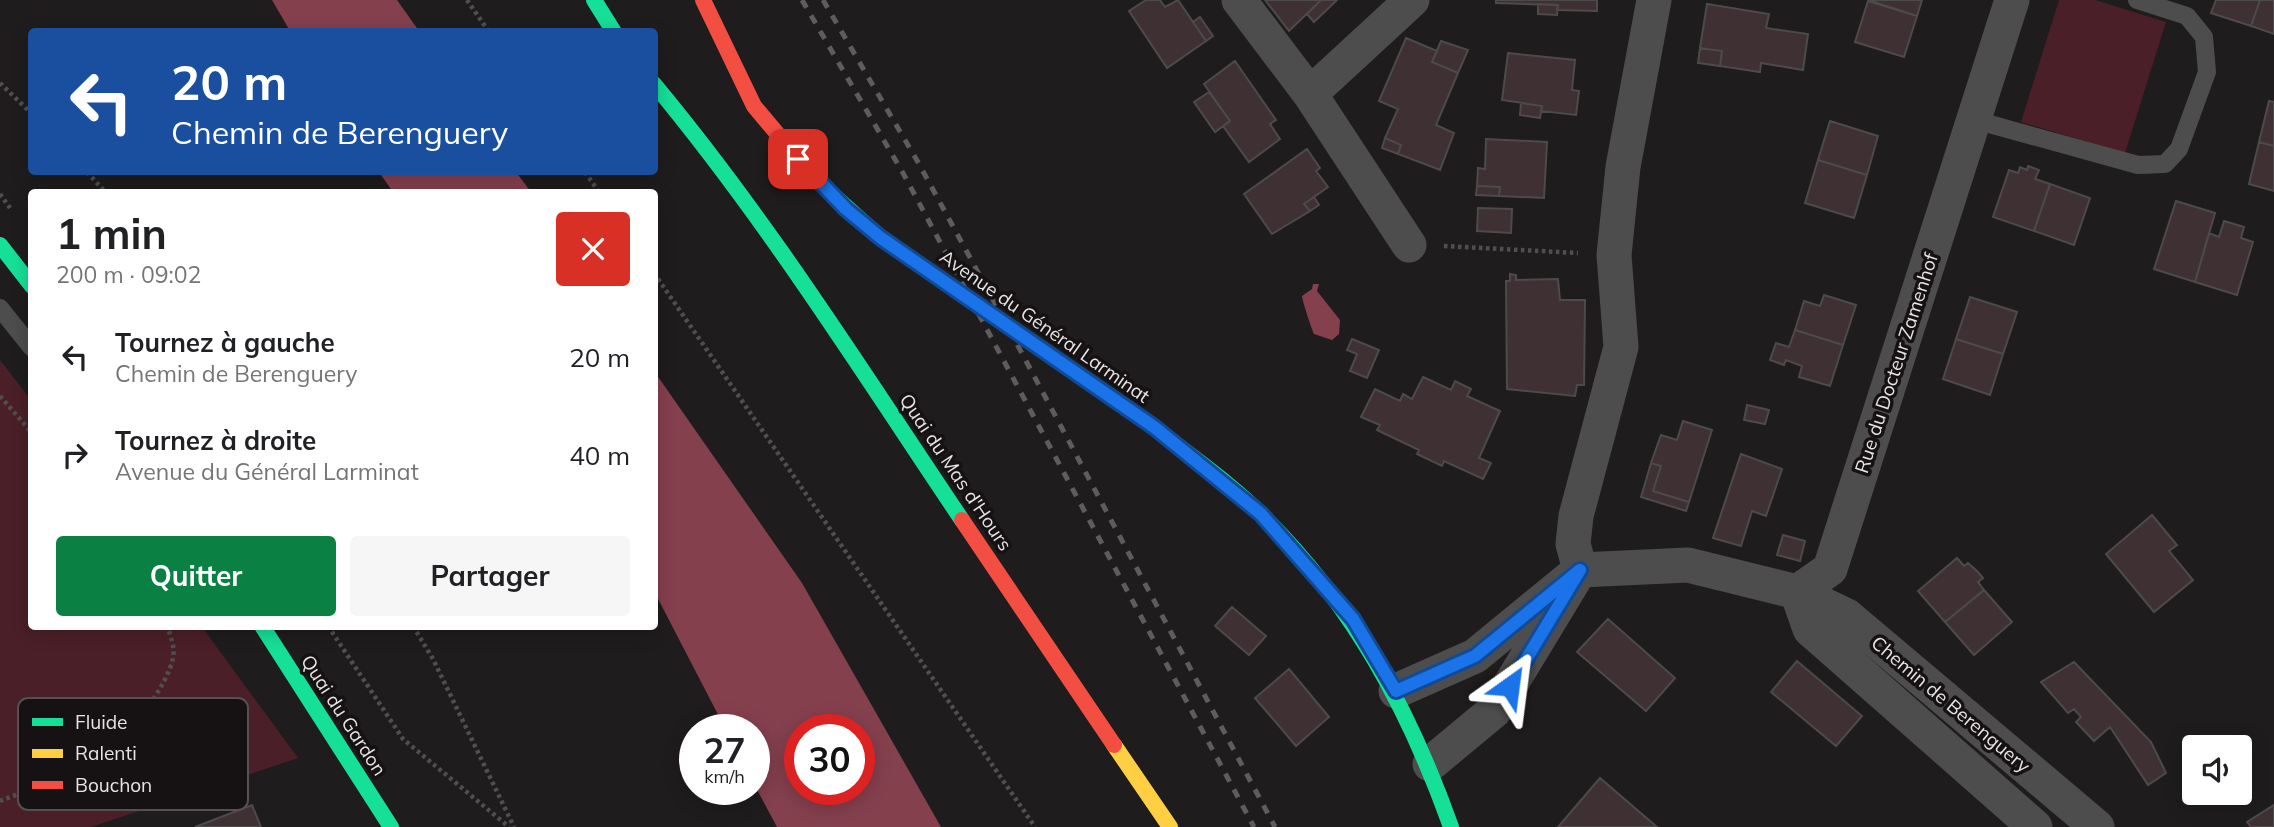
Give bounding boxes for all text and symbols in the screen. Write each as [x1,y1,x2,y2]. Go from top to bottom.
text: 20 m [171,51,287,112]
icon: left [56,56,147,147]
text: Chemin de Berenguery [171,112,508,152]
pin [768,129,828,189]
icon: arrive [779,140,817,178]
text: 1 min [56,207,167,260]
button: close [556,212,630,286]
street label: Avenue du Général Larminat [935,244,1155,408]
street label: Rue du Docteur Zamenhof [1849,249,1943,476]
text: 200 m · 09:02 [56,260,201,289]
text: Tournez à gauche [115,326,335,359]
icon: left [56,338,94,376]
text: 20 m [569,341,630,374]
text: Chemin de Berenguery [115,359,357,388]
street label: Quai du Mas d'Hours [895,389,1017,555]
text: Tournez à droite [115,424,316,457]
icon: right [56,436,94,474]
text: 40 m [569,439,630,472]
text: Avenue du Général Larminat [115,457,419,486]
button: Quitter [56,536,336,616]
button: Partager [350,536,630,616]
street label: Chemin de Berenguery [1867,630,2035,778]
position arrow [1473,649,1547,723]
street label: Quai du Gardon [296,650,392,780]
legend [18,698,248,810]
text: Fluide [75,710,127,734]
speed limit sign: 30 [784,714,875,805]
text: 27 [703,728,746,772]
map controls [2182,735,2252,805]
button: sound [2182,735,2252,805]
text: Ralenti [75,741,137,765]
text: km/h [704,765,745,788]
text: Bouchon [75,773,152,797]

